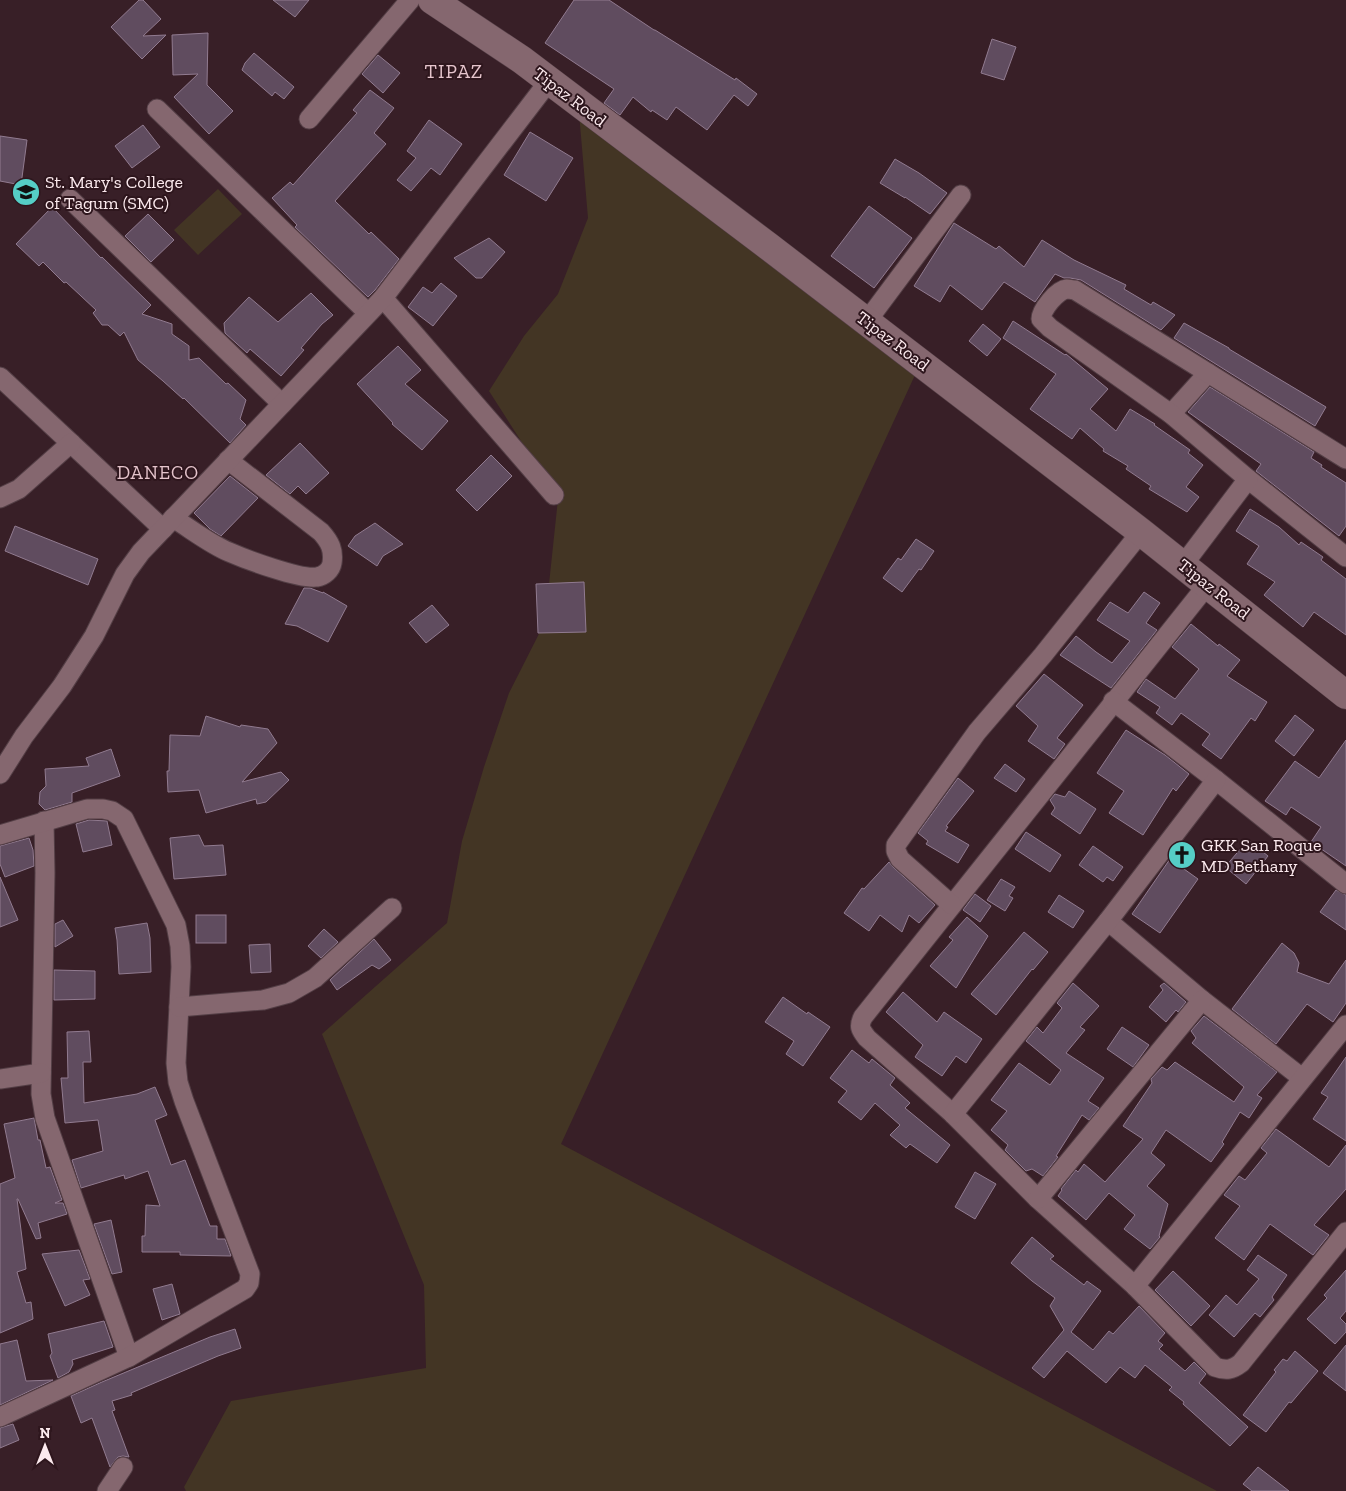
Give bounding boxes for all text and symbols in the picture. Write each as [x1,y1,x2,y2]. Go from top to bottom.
district label: TIPAZ [425,59,483,83]
street label: Tipaz Road [529,62,611,132]
place label: St. Mary's College of Tagum (SMC) [45,171,183,214]
school or university icon: St. Mary's College of Tagum (SMC) [11,177,41,207]
street label: Tipaz Road [852,306,934,376]
district label: DANECO [117,461,199,484]
street label: Tipaz Road [1173,554,1255,624]
place label: GKK San Roque MD Bethany [1201,834,1321,877]
church icon: GKK San Roque MD Bethany [1167,840,1197,870]
north arrow [20,1421,70,1471]
text: N [40,1425,51,1442]

